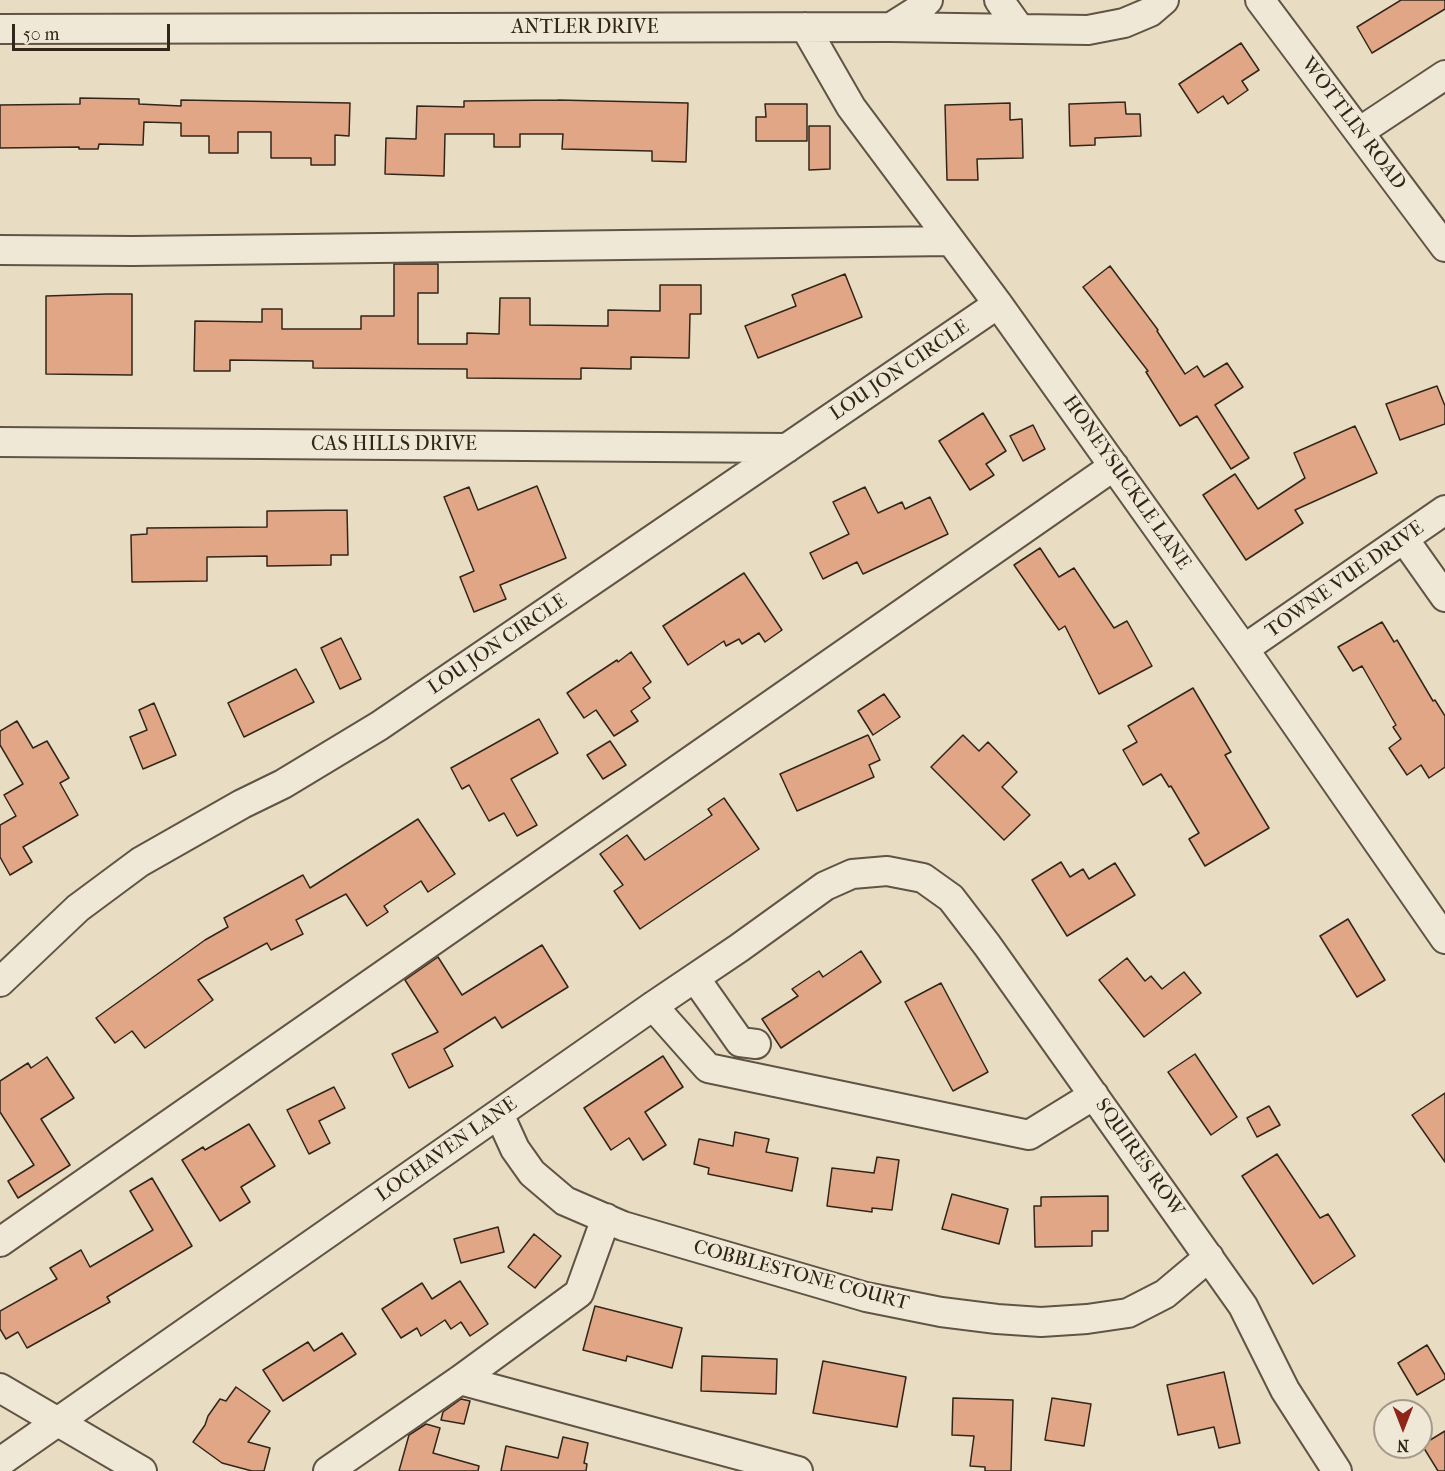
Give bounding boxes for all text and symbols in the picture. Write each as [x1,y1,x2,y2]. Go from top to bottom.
scale bar [15,12,172,50]
street label: ANTLER DRIVE [511,16,659,40]
text: 50 m [23,24,59,45]
street label: WOTTLIN ROAD [1295,53,1411,195]
street label: LOU JON CIRCLE [826,316,974,426]
street label: HONEYSUCKLE LANE [1057,391,1195,575]
street label: CAS HILLS DRIVE [311,433,477,457]
street label: TOWNE VUE DRIVE [1261,516,1429,644]
street label: LOU JON CIRCLE [424,590,572,700]
street label: LOCHAVEN LANE [372,1092,522,1208]
street label: SQUIRES ROW [1089,1094,1189,1222]
street label: COBBLESTONE COURT [691,1236,911,1316]
north arrow [1373,1399,1433,1459]
text: N [1397,1436,1409,1455]

